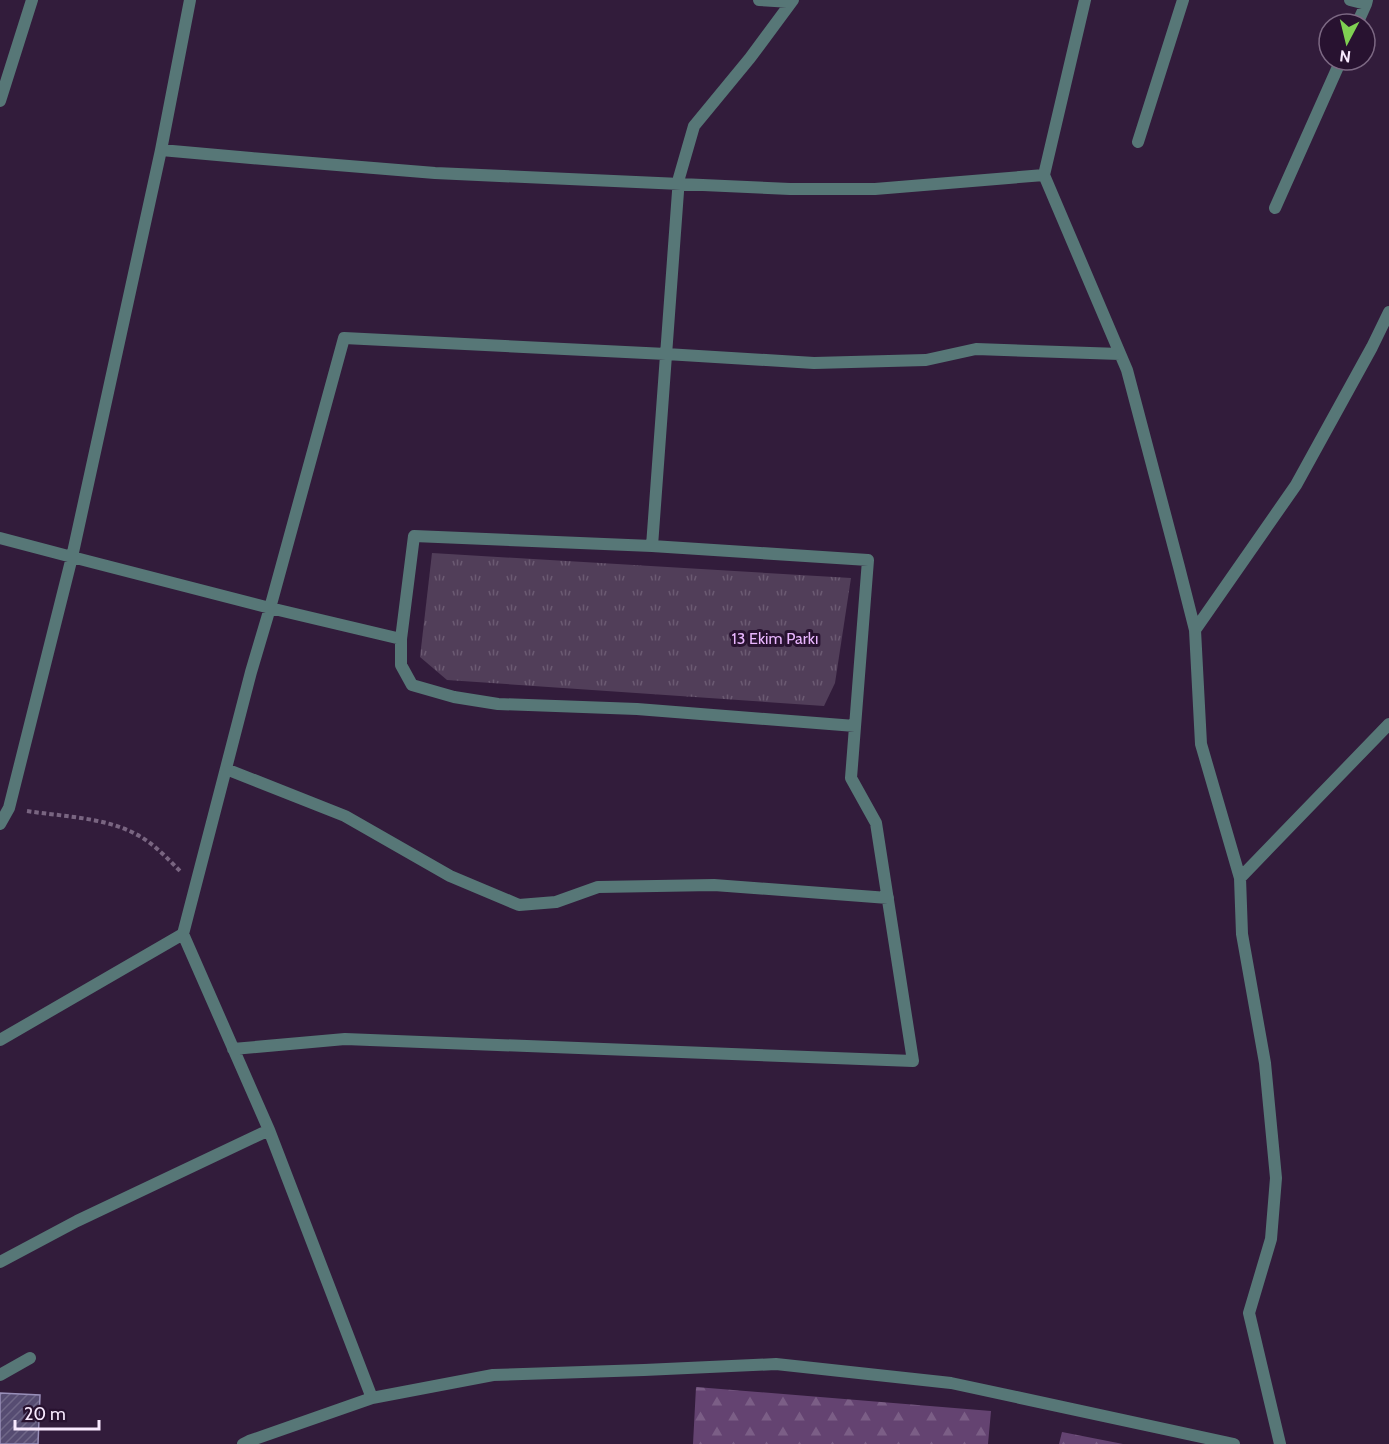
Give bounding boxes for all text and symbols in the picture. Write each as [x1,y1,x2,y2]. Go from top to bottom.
north arrow [1317,12,1377,72]
text: N [1338,46,1352,67]
park label: 13 Ekim Parkı [732,629,818,648]
scale bar [15,1393,99,1431]
text: 20 m [24,1403,66,1425]

